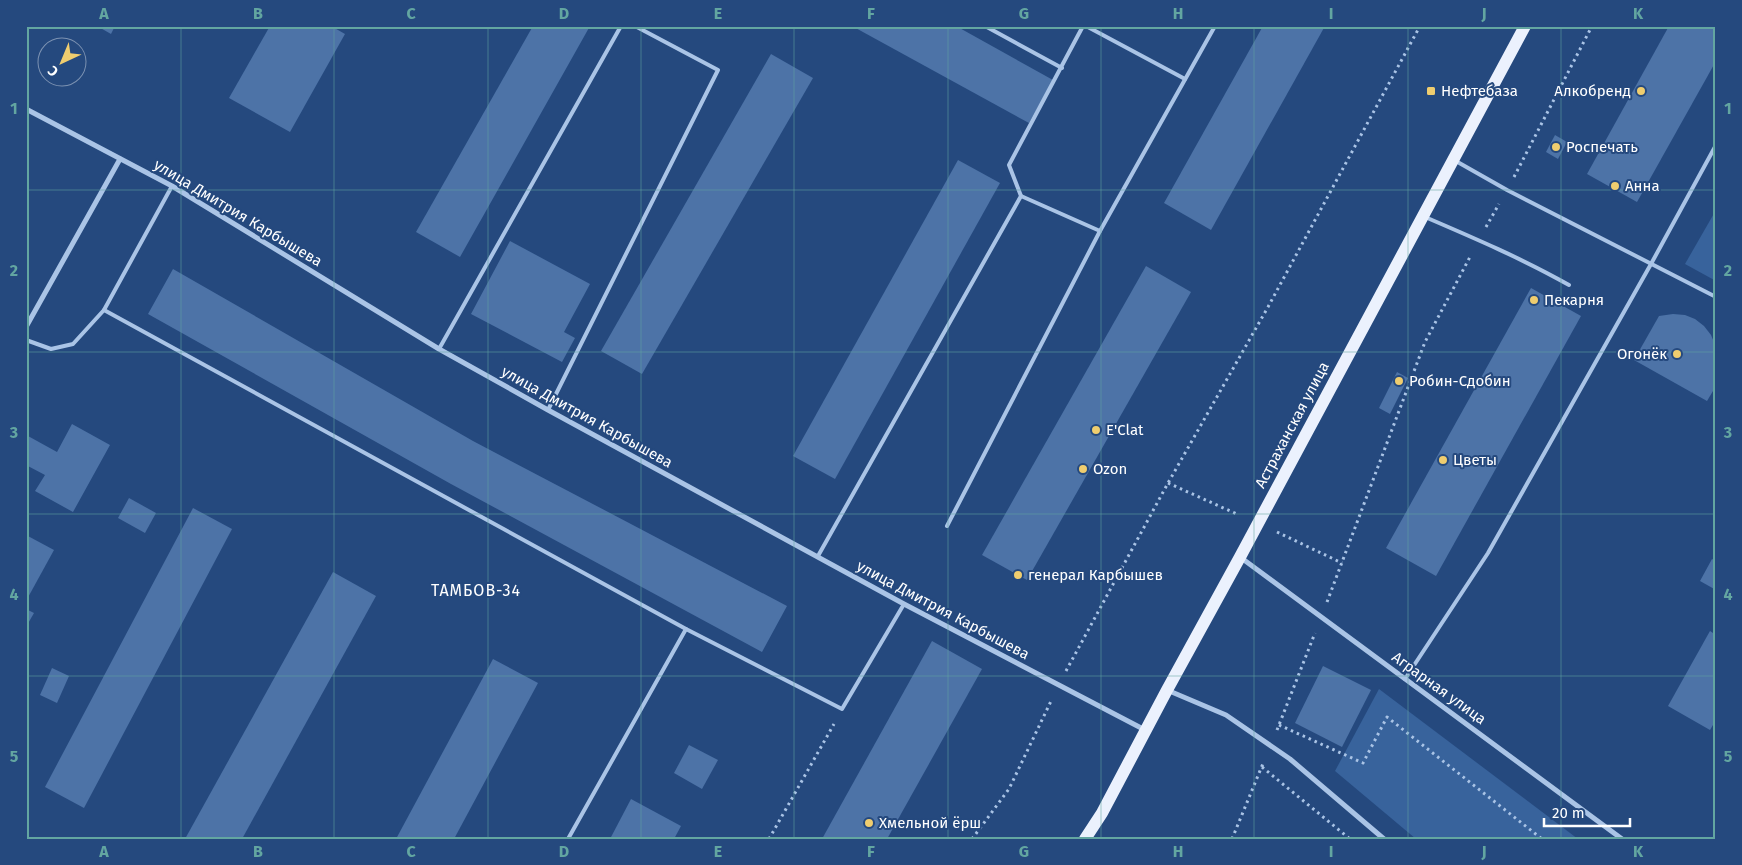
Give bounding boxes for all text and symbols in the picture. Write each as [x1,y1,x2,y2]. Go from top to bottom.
text: A [98,4,109,23]
text: B [253,4,263,23]
text: C [406,4,416,23]
text: D [559,4,569,23]
text: E [714,4,722,23]
text: F [867,4,875,23]
text: G [1019,4,1029,23]
text: H [1173,4,1183,23]
text: I [1329,4,1333,23]
text: J [1480,4,1487,23]
text: K [1633,4,1644,23]
north arrow [38,38,88,88]
text: С [45,62,62,80]
place label: Нефтебаза [1441,82,1518,100]
place label: Алкобренд [1554,82,1631,100]
marker: Нефтебаза [1425,85,1437,97]
marker: Алкобренд [1635,85,1647,97]
text: 1 [10,99,18,118]
text: 1 [1724,99,1732,118]
place label: Роспечать [1566,138,1638,156]
marker: Роспечать [1550,141,1562,153]
street label: улица Дмитрия Карбышева [151,156,325,270]
place label: Анна [1625,177,1660,195]
marker: Анна [1609,180,1621,192]
text: 2 [10,261,18,280]
text: 2 [1724,261,1732,280]
place label: Пекарня [1544,291,1604,309]
marker: Пекарня [1528,294,1540,306]
place label: Огонёк [1617,345,1667,363]
marker: Огонёк [1671,348,1683,360]
street label: Астраханская улица [1251,359,1333,491]
street label: улица Дмитрия Карбышева [498,362,676,472]
place label: Робин-Сдобин [1409,372,1511,390]
marker: Робин-Сдобин [1393,375,1405,387]
place label: E'Clat [1106,421,1144,439]
text: 3 [9,423,18,442]
text: 3 [1723,423,1732,442]
marker: E'Clat [1090,424,1102,436]
place label: Цветы [1453,451,1497,469]
marker: Цветы [1437,454,1449,466]
place label: Ozon [1093,460,1127,478]
marker: Ozon [1077,463,1089,475]
street label: улица Дмитрия Карбышева [854,557,1032,663]
place label: генерал Карбышев [1028,566,1163,584]
marker: генерал Карбышев [1012,569,1024,581]
district label: ТАМБОВ-34 [431,581,521,600]
text: 4 [9,585,19,604]
text: 4 [1723,585,1733,604]
street label: Аграрная улица [1388,648,1490,728]
text: 5 [10,747,19,766]
text: 5 [1724,747,1733,766]
scale bar [1544,795,1631,827]
text: 20 m [1552,804,1585,822]
place label: Хмельной ёрш [879,814,981,832]
marker: Хмельной ёрш [863,817,875,829]
text: A [98,842,109,861]
text: B [253,842,263,861]
text: C [406,842,416,861]
text: D [559,842,569,861]
text: E [714,842,722,861]
text: F [867,842,875,861]
text: G [1019,842,1029,861]
text: H [1173,842,1183,861]
text: I [1329,842,1333,861]
text: J [1480,842,1487,861]
text: K [1633,842,1644,861]

